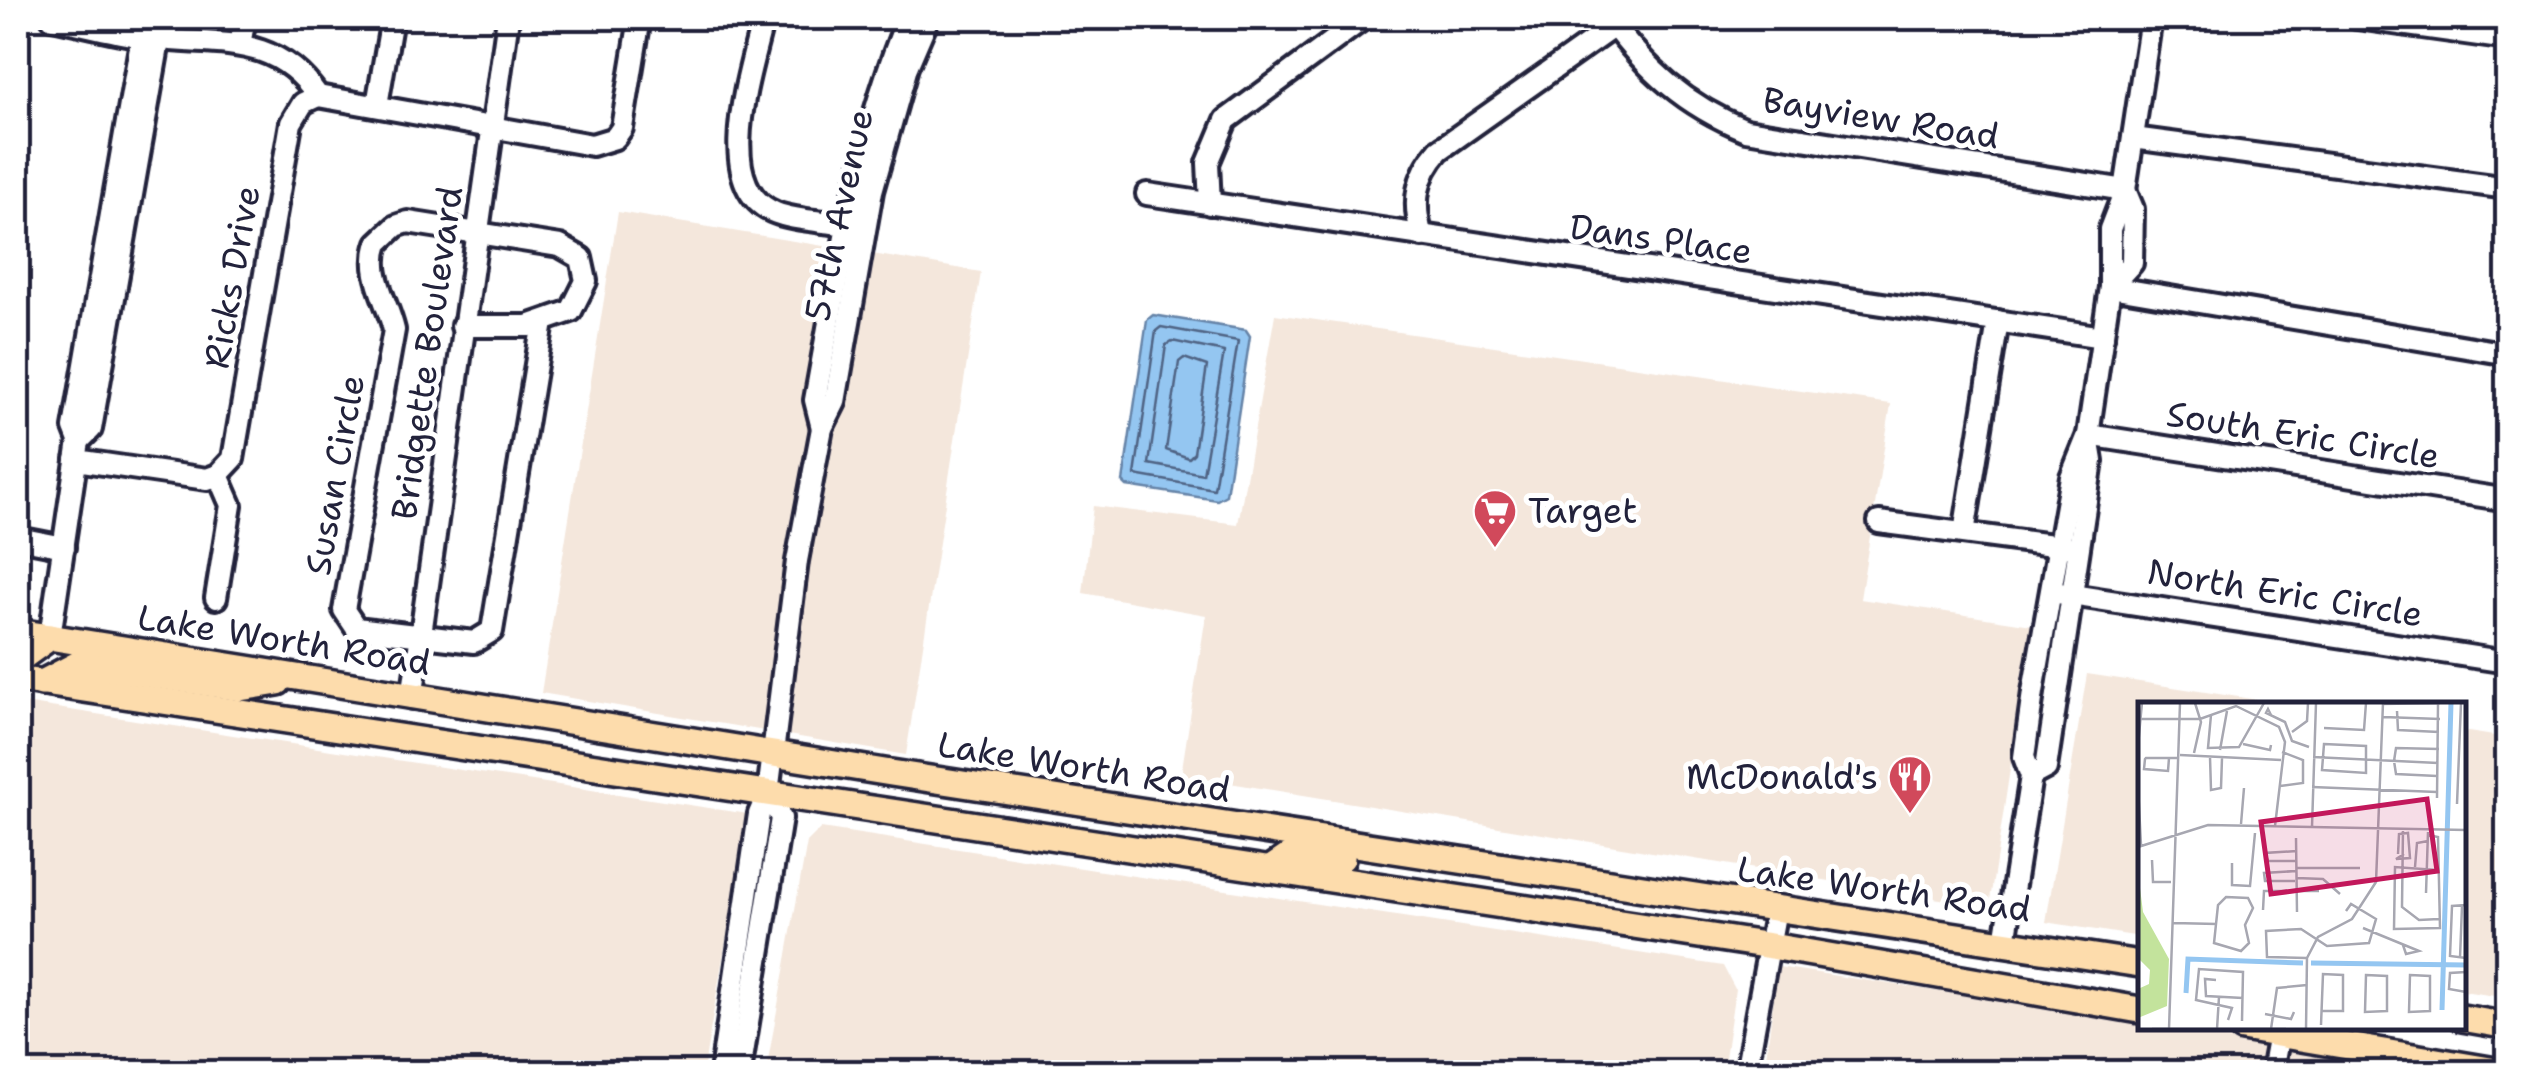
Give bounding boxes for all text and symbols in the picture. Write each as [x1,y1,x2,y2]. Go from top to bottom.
street label: Bayview Road [1759,76,2003,159]
street label: 57th Avenue [793,105,884,325]
street label: Ricks Drive [192,182,271,372]
street label: Bridgette Boulevard [380,183,473,523]
street label: Dans Place [1567,202,1755,275]
street label: Susan Circle [294,371,375,579]
street label: South Eric Circle [2163,390,2443,479]
place label: Target [1528,487,1638,534]
supermarket icon: Target [1472,488,1518,549]
street label: North Eric Circle [2144,548,2426,637]
street label: Lake Worth Road [134,593,434,686]
inset map [2138,702,2465,1030]
street label: Lake Worth Road [934,720,1234,813]
place label: McDonald's [1686,753,1878,800]
restaurant icon: McDonald's [1887,754,1933,815]
street label: Lake Worth Road [1734,845,2034,932]

